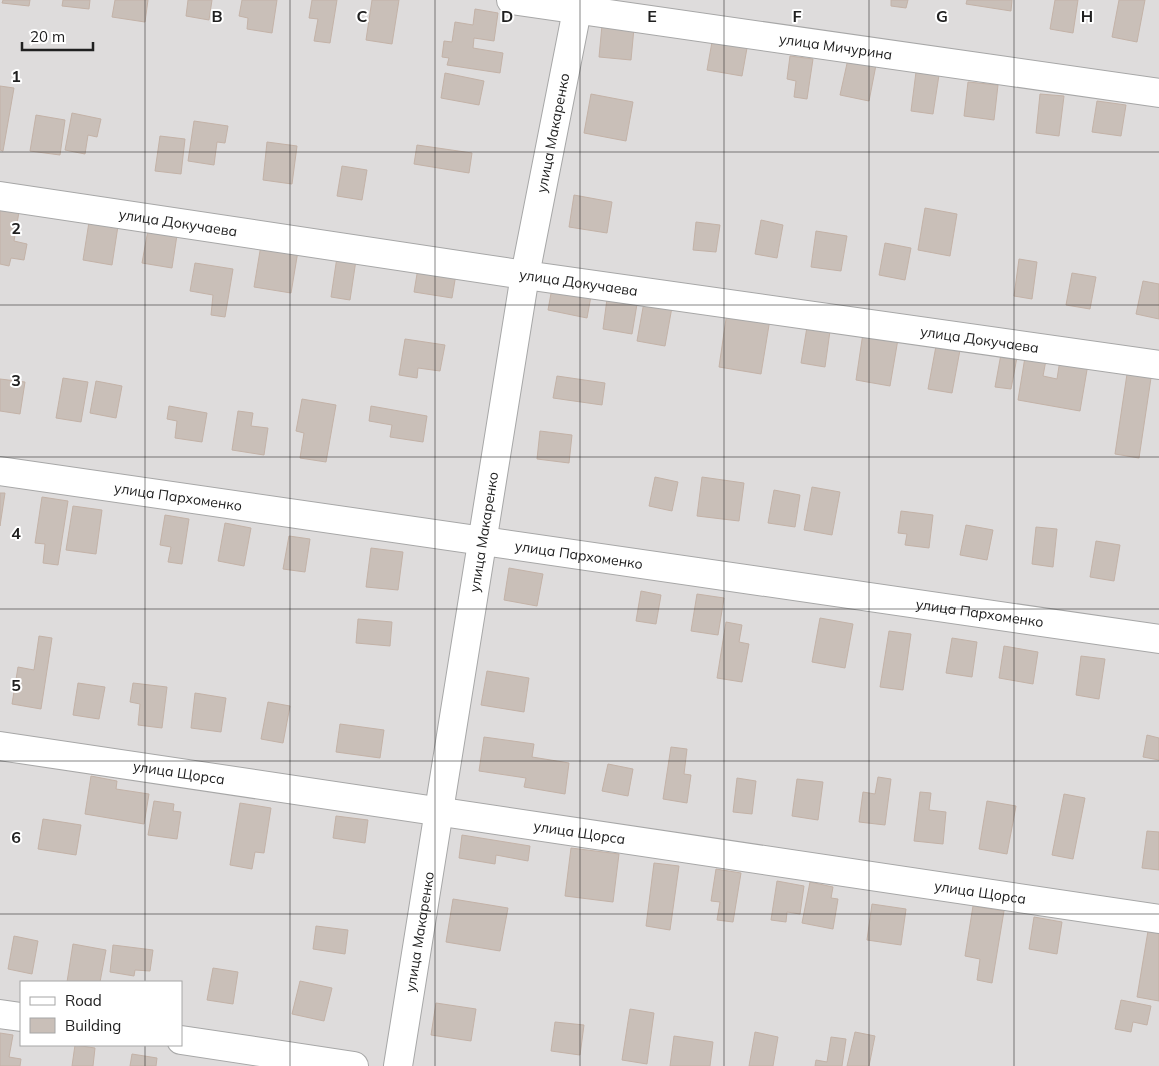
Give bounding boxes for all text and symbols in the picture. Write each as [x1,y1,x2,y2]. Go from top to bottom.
text: B [211,6,223,26]
text: C [357,6,368,26]
text: D [501,6,513,26]
text: E [647,6,657,26]
text: F [792,6,802,26]
text: G [936,6,948,26]
text: H [1081,6,1093,26]
scale bar [22,20,94,52]
text: 20 m [30,27,65,46]
street label: улица Мичурина [778,30,893,64]
text: 1 [11,66,21,86]
street label: улица Макаренко [532,71,573,194]
street label: улица Докучаева [118,205,238,241]
text: 2 [11,218,21,238]
street label: улица Докучаева [518,265,639,300]
street label: улица Докучаева [919,322,1040,357]
text: 3 [11,370,21,390]
street label: улица Макаренко [465,470,502,593]
street label: улица Пархоменко [113,479,243,515]
text: 4 [11,523,21,543]
street label: улица Пархоменко [514,537,644,573]
street label: улица Пархоменко [915,595,1045,631]
text: 5 [11,675,21,695]
street label: улица Щорса [132,757,226,788]
street label: улица Щорса [533,817,627,848]
text: 6 [11,827,21,847]
street label: улица Макаренко [401,870,438,993]
street label: улица Щорса [933,877,1027,908]
legend [20,981,182,1046]
text: Road [65,991,102,1010]
text: Building [65,1016,121,1035]

